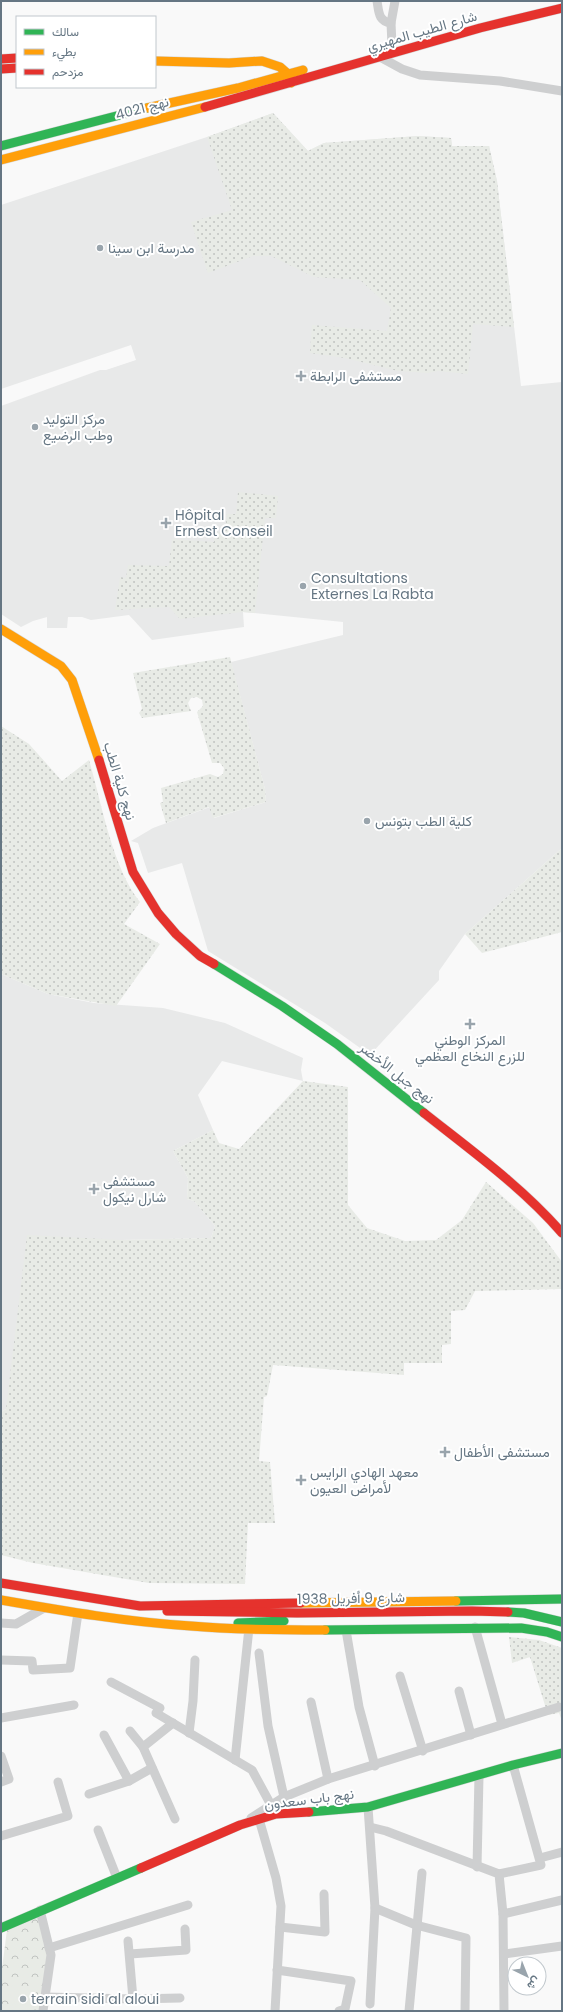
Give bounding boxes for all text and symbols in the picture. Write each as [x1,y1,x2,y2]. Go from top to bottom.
street label: شارع الطيب المهيري [365,6,480,58]
legend [16,16,156,88]
text: سالك [52,23,79,40]
text: بطيء [52,43,76,62]
text: مزدحم [52,63,83,80]
street label: نهج 4021 [113,91,171,126]
place label: مدرسة ابن سينا [108,238,194,258]
marker: مدرسة ابن سينا [95,243,105,253]
place label: مستشفى الرابطة [310,366,402,386]
marker: مستشفى الرابطة [295,370,307,382]
place label: مركز التوليد وطب الرضيع [43,409,113,446]
marker: مركز التوليد وطب الرضيع [30,422,40,432]
place label: Hôpital Ernest Conseil [175,505,273,541]
marker: Hôpital Ernest Conseil [160,517,172,529]
place label: Consultations Externes La Rabta [311,568,434,604]
marker: Consultations Externes La Rabta [298,581,308,591]
street label: نهج كلية الطب [98,739,141,823]
place label: كلية الطب بتونس [375,811,472,831]
marker: كلية الطب بتونس [362,816,372,826]
marker: المركز الوطني للزرع النخاع العظمي [464,1018,476,1030]
place label: المركز الوطني للزرع النخاع العظمي [415,1030,525,1068]
street label: نهج جبل الأخضر [354,1037,439,1109]
place label: مستشفى شارل نيكول [103,1171,166,1207]
marker: مستشفى شارل نيكول [88,1183,100,1195]
place label: مستشفى الأطفال [454,1442,550,1462]
marker: مستشفى الأطفال [439,1446,451,1458]
place label: معهد الهادي الرايس لأمراض العيون [310,1462,419,1498]
marker: معهد الهادي الرايس لأمراض العيون [295,1474,307,1486]
street label: شارع 9 أفريل 1938 [297,1587,405,1610]
street label: نهج باب سعدون [263,1784,355,1815]
north arrow [507,1956,547,1996]
text: ش [524,1973,544,1994]
place label: terrain sidi al aloui [31,1989,159,2009]
marker: terrain sidi al aloui [18,1994,28,2004]

